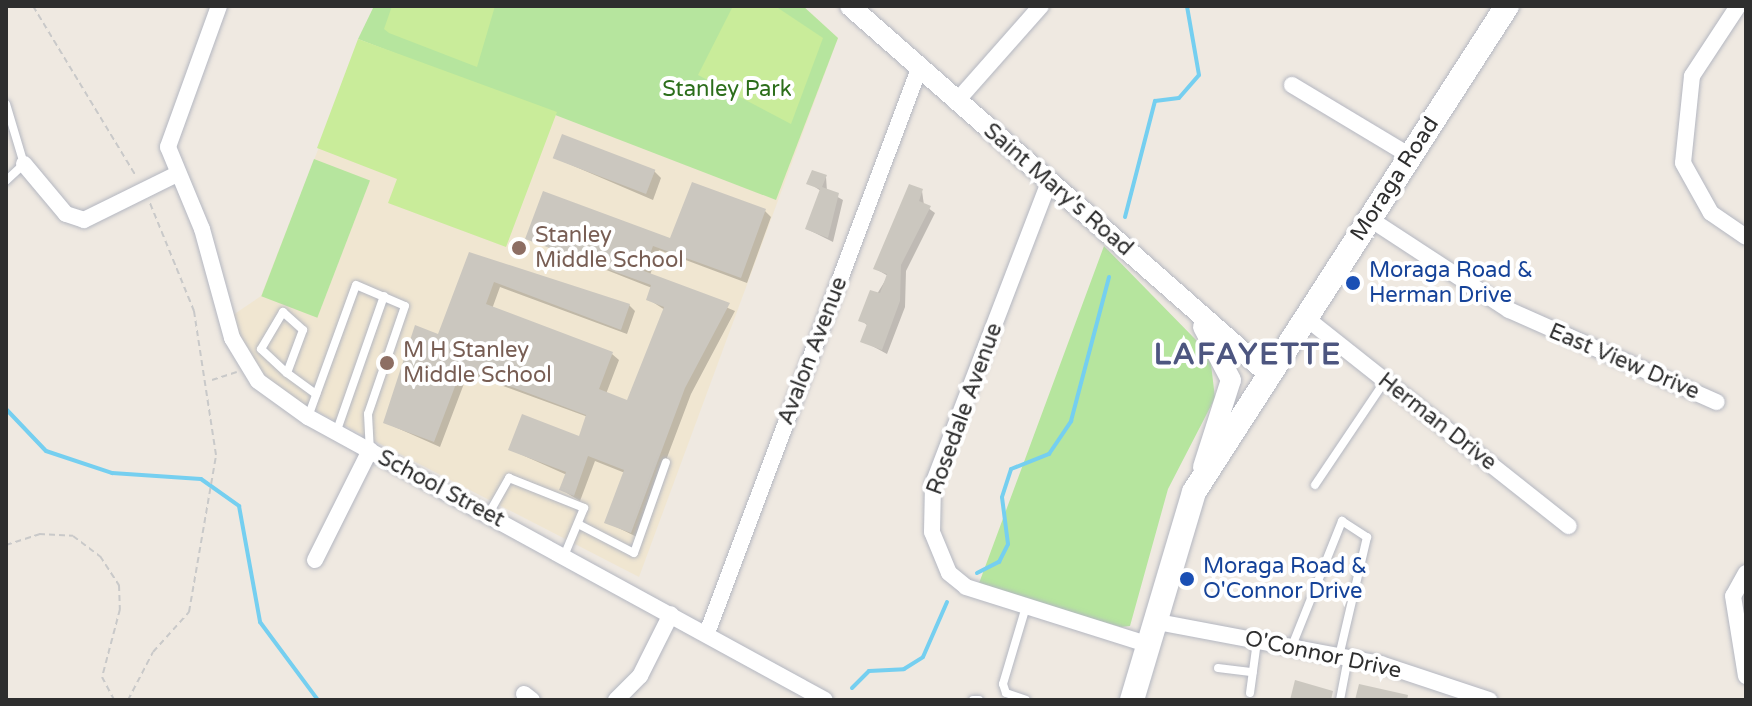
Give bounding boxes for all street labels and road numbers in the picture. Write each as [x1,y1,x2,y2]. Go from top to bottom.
street label: Moraga Road [1345,112,1445,246]
street label: Saint Mary's Road [978,118,1138,262]
street label: Avalon Avenue [773,273,853,429]
street label: East View Drive [1545,318,1703,406]
street label: Rosedale Avenue [922,320,1008,498]
street label: Herman Drive [1373,368,1501,476]
street label: School Street [373,445,509,533]
street label: O'Connor Drive [1242,626,1404,684]

